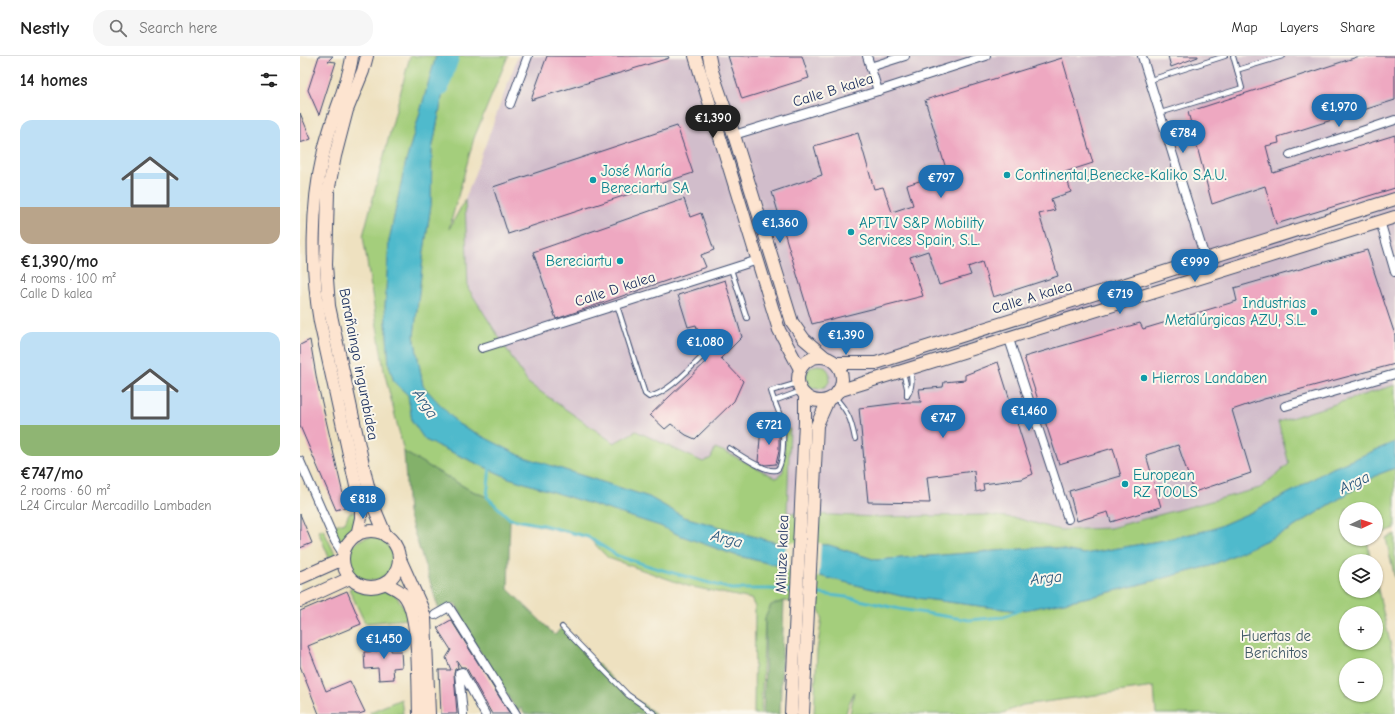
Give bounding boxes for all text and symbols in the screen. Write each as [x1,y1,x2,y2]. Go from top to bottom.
search box [93,10,373,46]
text: Nestly [20,17,69,39]
icon: search [107,17,129,39]
text: Search here [139,19,217,37]
text: Map [1231,19,1258,36]
text: Layers [1280,19,1318,36]
text: Share [1340,19,1375,36]
icon: filters [258,69,280,91]
street label: Calle B kalea [790,69,876,111]
text: 14 homes [20,71,87,90]
pin: €1,970 [1306,94,1372,128]
text: €1,970 [1321,99,1357,114]
pin: €1,390 [680,105,746,139]
text: €1,390 [694,110,732,125]
pin: €784 [1159,120,1207,154]
text: €784 [1169,125,1197,140]
icon: home [114,146,186,218]
place label: José María Bereciartu SA [601,162,690,197]
pin: €797 [917,165,965,199]
place label: Continental,Benecke-Kaliko S.A.U. [1015,166,1227,184]
text: €797 [927,170,955,185]
marker: Continental,Benecke-Kaliko S.A.U. [1002,170,1012,180]
marker: José María Bereciartu SA [588,175,598,185]
pin: €1,360 [747,210,813,244]
place label: APTIV S&P Mobility Services Spain, S.L. [859,214,984,249]
text: €1,360 [761,215,799,230]
marker: APTIV S&P Mobility Services Spain, S.L. [846,227,856,237]
pin: €999 [1171,249,1219,283]
text: €1,390/mo [20,252,98,271]
place label: Bereciartu [546,252,612,270]
text: €999 [1180,254,1210,269]
marker: Bereciartu [615,256,625,266]
street label: Calle D kalea [572,268,658,310]
text: 4 rooms · 100 m² [20,271,116,286]
street label: Calle A kalea [990,276,1074,318]
pin: €719 [1096,281,1144,315]
text: Calle D kalea [20,286,93,301]
street label: Barañaingo ingurabidea [335,286,383,442]
text: €719 [1107,286,1133,301]
place label: Industrias Metalúrgicas AZU, S.L. [1165,294,1306,329]
marker: Industrias Metalúrgicas AZU, S.L. [1309,307,1319,317]
pin: €1,390 [813,322,879,356]
text: €1,390 [827,327,865,342]
pin: €1,080 [672,329,738,363]
text: €1,080 [686,334,724,349]
icon: home [114,358,186,430]
place label: Hierros Landaben [1152,369,1267,387]
marker: Hierros Landaben [1139,373,1149,383]
water label: Arga [408,385,442,422]
pin: €1,460 [996,398,1062,432]
text: €1,460 [1011,403,1047,418]
pin: €747 [919,405,967,439]
text: €747 [930,410,956,425]
pin: €721 [745,412,793,446]
text: €721 [756,417,782,432]
text: €747/mo [20,464,83,483]
place label: European RZ TOOLS [1133,466,1198,501]
water label: Arga [1335,468,1373,498]
marker: European RZ TOOLS [1120,479,1130,489]
text: 2 rooms · 60 m² [20,483,110,498]
pin: €818 [339,486,387,520]
text: €818 [349,491,377,506]
text: L24 Circular Mercadillo Lambaden [20,498,211,513]
north arrow [1339,502,1383,546]
map controls [1339,502,1383,702]
street label: Miluze kalea [772,514,792,594]
water label: Arga [708,526,744,552]
button: layers [1339,554,1383,598]
water label: Arga [1028,567,1063,589]
button: + [1339,606,1383,650]
pin: €1,450 [351,626,417,660]
park label: Huertas de Berichitos [1241,627,1312,662]
text: €1,450 [366,631,403,646]
button: − [1339,658,1383,702]

